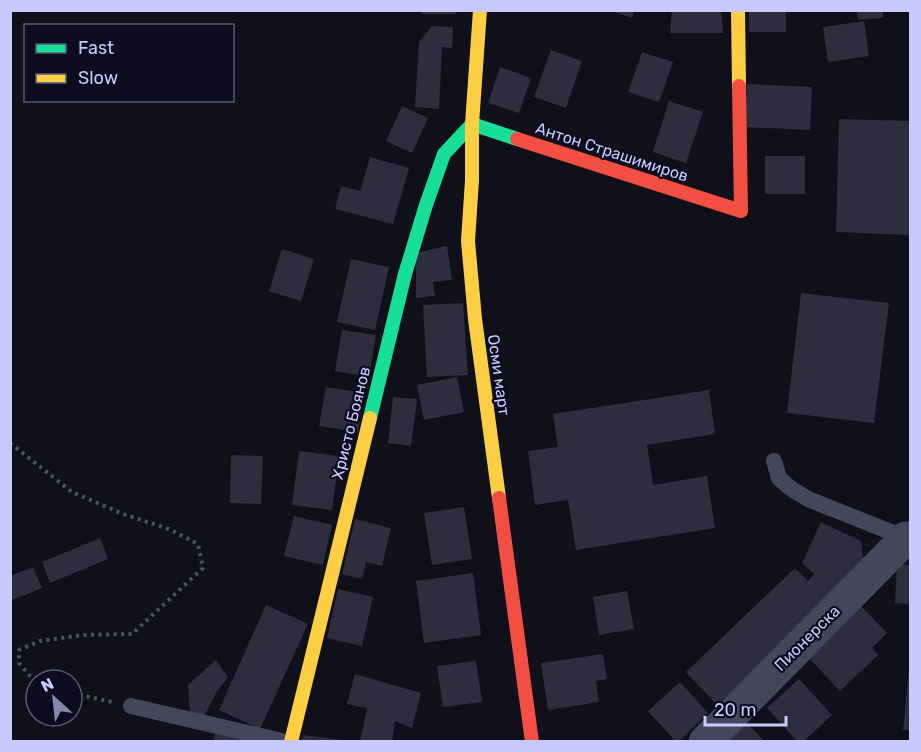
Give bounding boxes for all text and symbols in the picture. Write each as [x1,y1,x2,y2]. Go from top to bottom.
legend [24,24,234,102]
text: Fast [78,37,114,59]
text: Slow [78,67,118,89]
street label: Антон Страшимиров [533,118,691,186]
street label: Осми март [484,333,514,417]
street label: Христо Боянов [328,365,374,481]
street label: Пионерска [770,601,844,675]
north arrow [24,668,84,728]
text: N [38,674,57,696]
scale bar [705,689,786,727]
text: 20 m [714,699,756,721]

